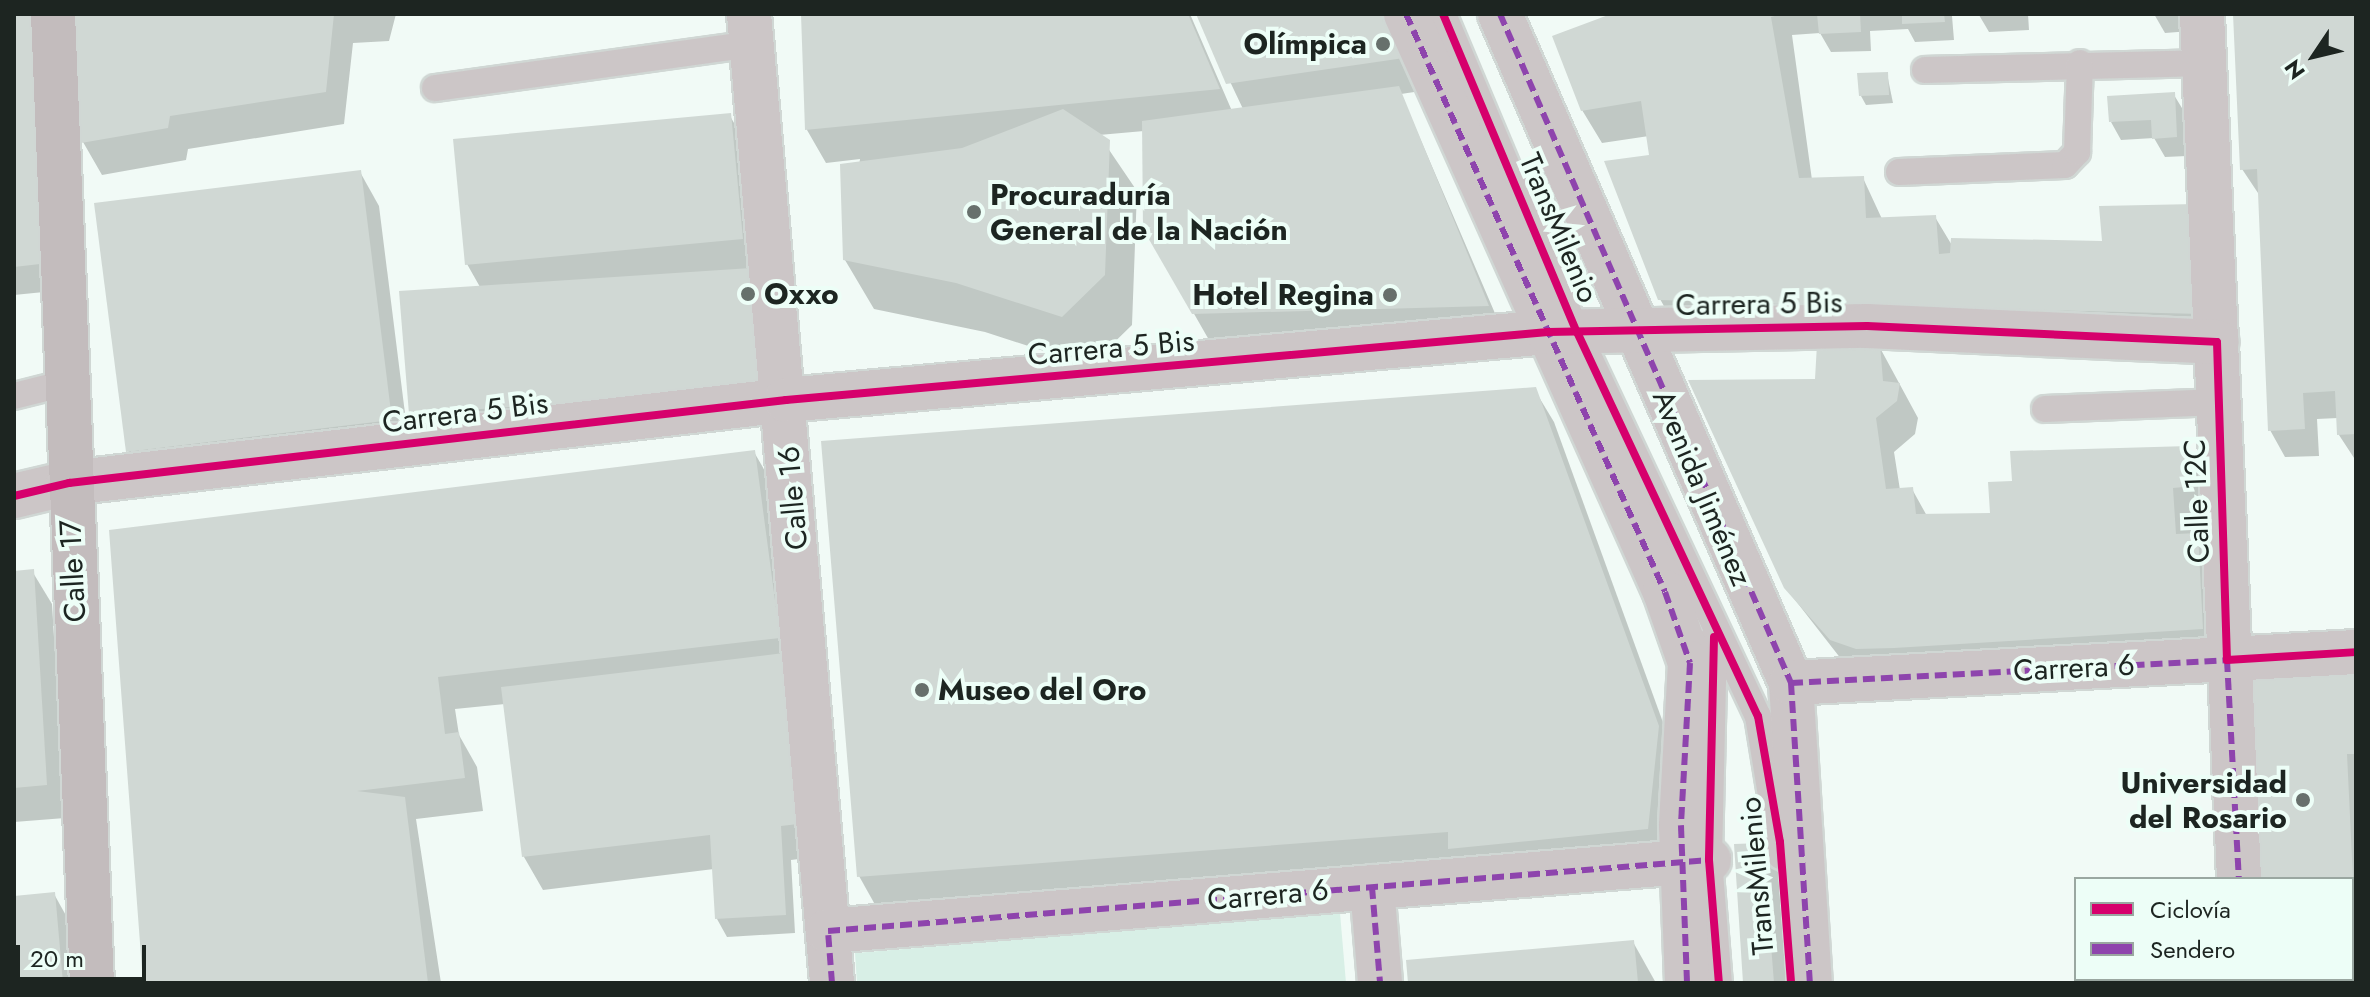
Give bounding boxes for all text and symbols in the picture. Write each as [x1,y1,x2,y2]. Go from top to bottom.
north arrow [2274,16,2354,96]
place label: Olímpica [1244,26,1367,62]
marker: Olímpica [1374,35,1392,53]
text: N [2276,53,2312,86]
street label: TransMilenio [1511,148,1607,308]
place label: Procuraduría General de la Nación [990,177,1288,248]
marker: Procuraduría General de la Nación [965,203,983,221]
place label: Oxxo [764,276,839,312]
place label: Hotel Regina [1192,277,1374,313]
marker: Oxxo [739,285,757,303]
street label: Carrera 5 Bis [1675,285,1843,323]
marker: Hotel Regina [1381,286,1399,304]
street label: Carrera 5 Bis [1026,323,1196,373]
street label: Carrera 5 Bis [380,385,550,441]
street label: Avenida Jiménez [1645,385,1759,591]
street label: Calle 12C [2177,438,2217,564]
street label: Calle 16 [771,445,815,551]
street label: Calle 17 [52,519,94,623]
street label: Carrera 6 [2012,647,2136,689]
place label: Museo del Oro [938,672,1147,708]
marker: Museo del Oro [913,681,931,699]
place label: Universidad del Rosario [2120,765,2287,836]
marker: Universidad del Rosario [2294,791,2312,809]
street label: TransMilenio [1732,795,1782,957]
street label: Carrera 6 [1206,872,1330,918]
legend [2074,877,2354,981]
text: Ciclovía [2150,892,2231,927]
scale bar [20,929,150,979]
text: Sendero [2150,932,2235,967]
text: 20 m [30,941,84,976]

